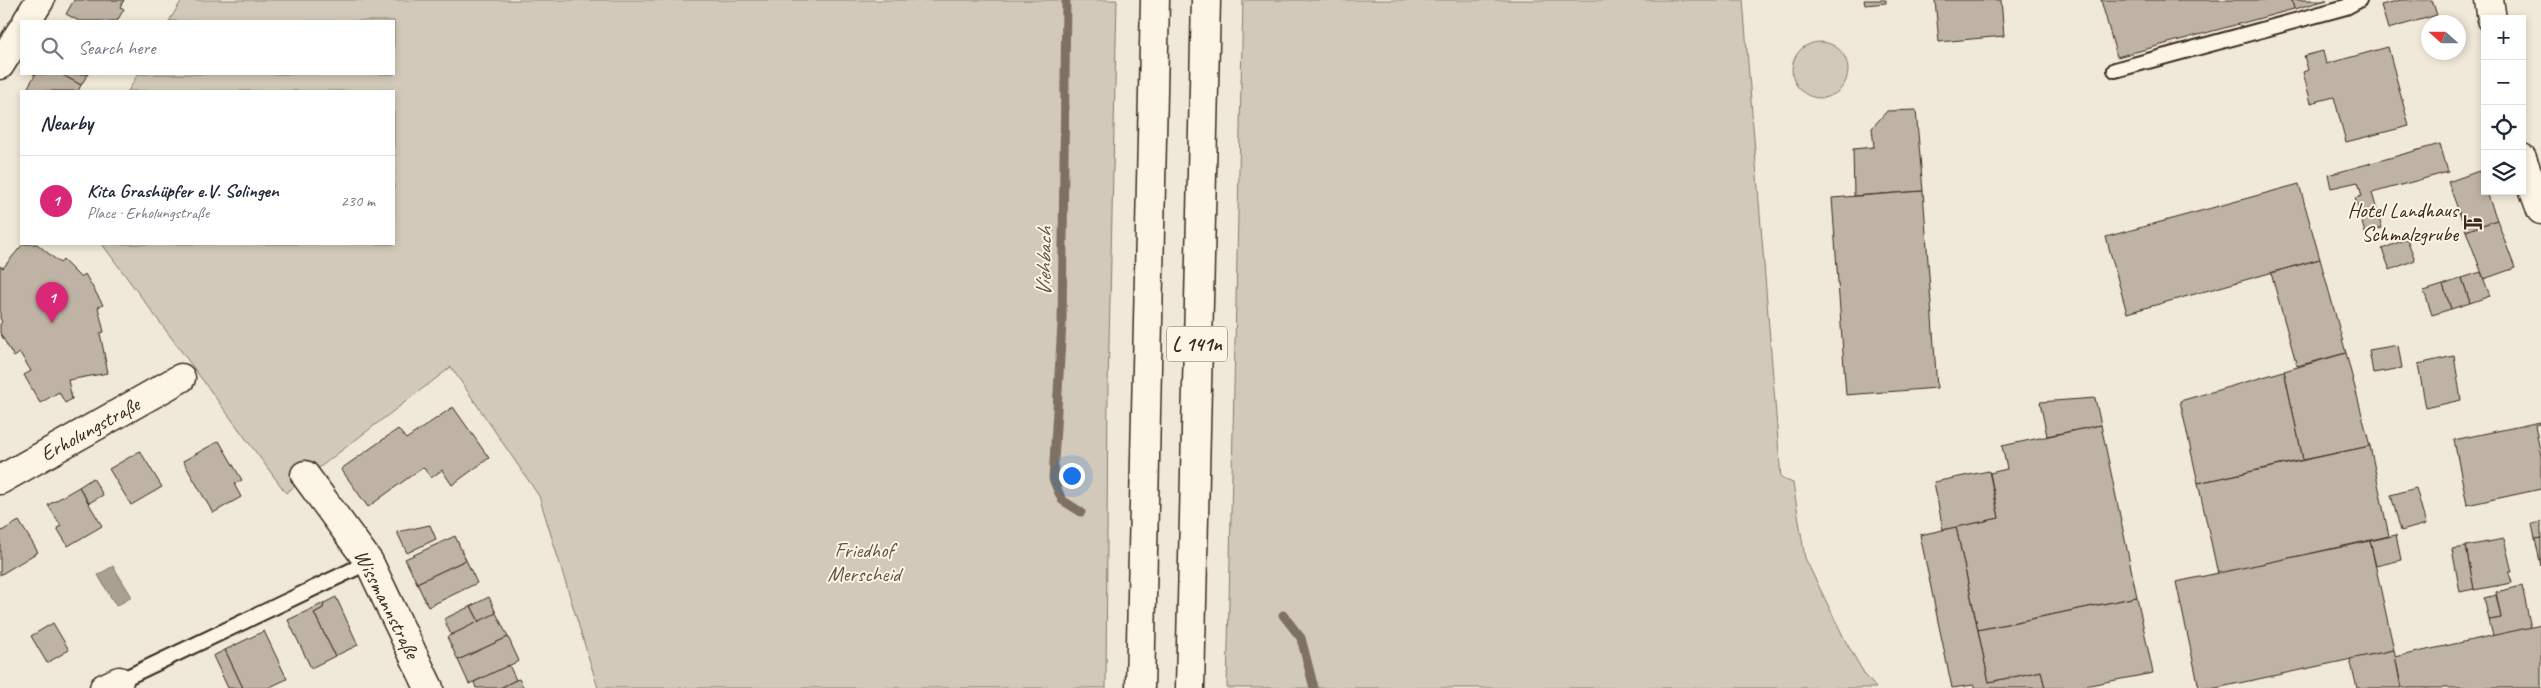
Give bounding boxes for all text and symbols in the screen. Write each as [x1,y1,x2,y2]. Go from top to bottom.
north arrow [2421,15,2466,60]
map controls [2481,15,2526,195]
button: + [2481,15,2526,60]
search box [20,20,395,75]
icon: search [38,34,66,62]
text: Search here [78,36,155,60]
button: − [2481,60,2526,105]
button: locate [2481,105,2526,150]
text: Nearby [40,110,93,136]
button: layers [2481,150,2526,195]
text: Kita Grashüpfer e.V. Solingen [87,179,279,203]
text: 1 [52,191,60,211]
text: 230 m [341,191,375,211]
place label: Hotel Landhaus Schmalzgrube [2347,197,2460,247]
text: Place · Erholungstraße [87,203,209,223]
hotel icon: Hotel Landhaus Schmalzgrube [2462,211,2484,233]
water label: Viehbach [1029,225,1059,297]
pin: 1 [36,282,68,323]
road number: L 141n [1167,326,1227,362]
street label: Erholungstraße [36,390,146,467]
your location [1059,463,1085,489]
park label: Friedhof Merscheid [827,537,904,587]
street label: Wissmannstraße [349,545,426,665]

